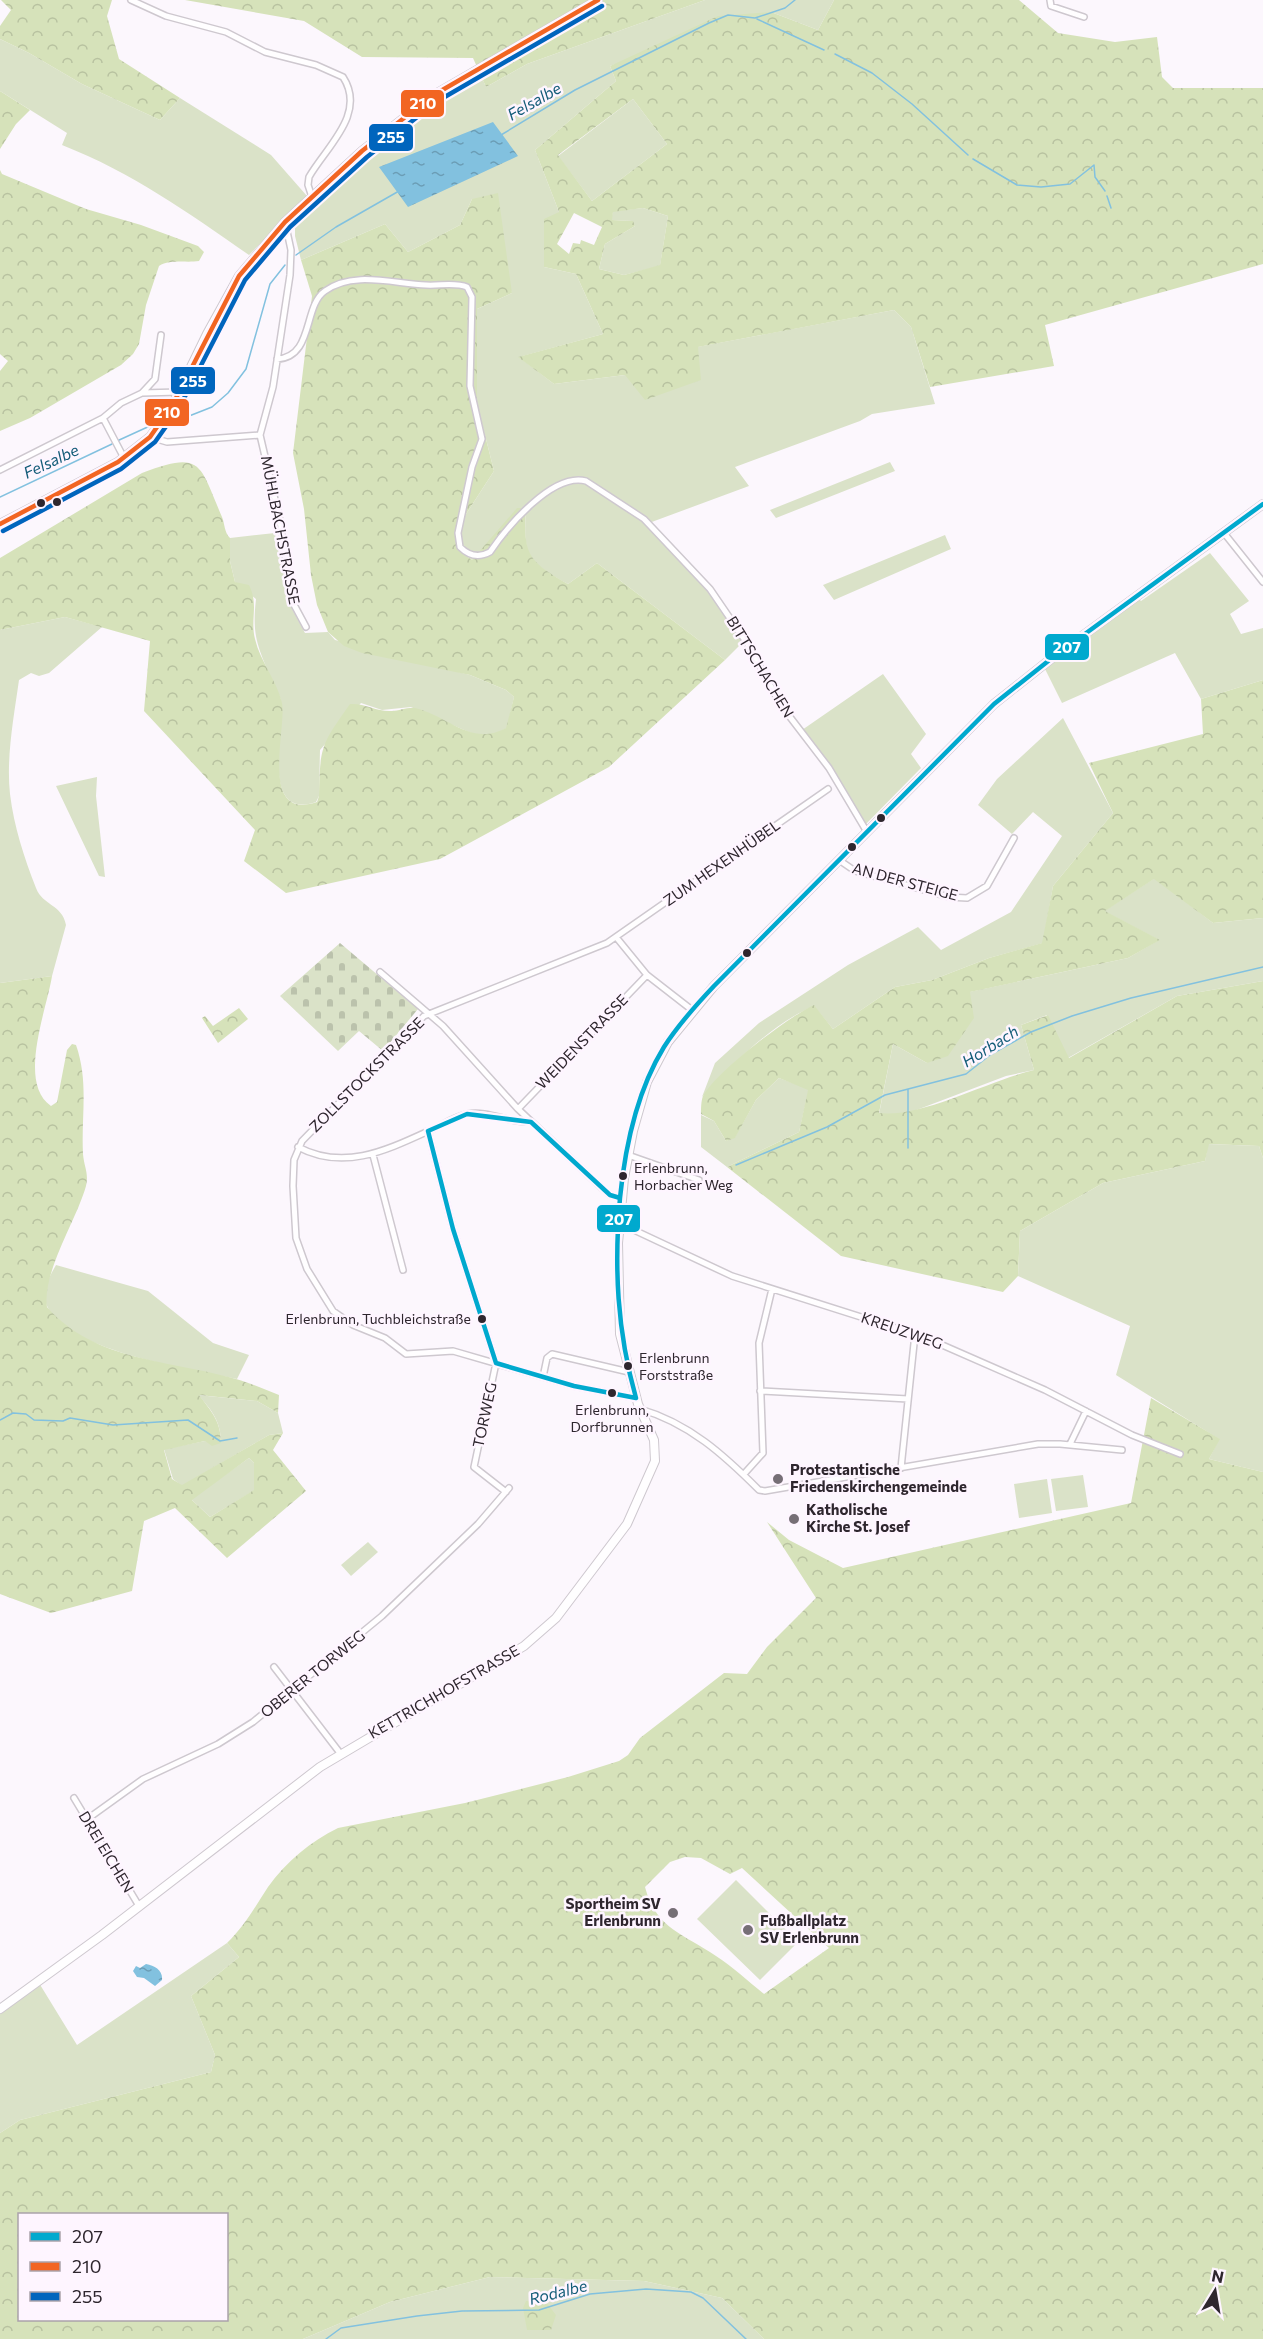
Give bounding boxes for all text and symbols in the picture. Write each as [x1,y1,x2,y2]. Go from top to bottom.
water label: Felsalbe [503,77,565,124]
line badge: 210 [400,89,445,118]
text: 210 [410,93,436,112]
line badge: 255 [368,123,414,152]
text: 255 [377,127,405,146]
line badge: 255 [170,366,216,395]
text: 255 [179,371,207,390]
line badge: 210 [144,398,190,427]
text: 210 [154,402,180,421]
water label: Felsalbe [20,439,82,482]
street label: MÜHLBACHSTRASSE [258,454,304,606]
unlabelled marker [51,496,63,508]
unlabelled marker [35,497,47,509]
street label: BITTSCHACHEN [724,613,798,720]
line badge: 207 [1044,633,1090,661]
text: 207 [1053,637,1081,656]
unlabelled marker [875,812,887,824]
street label: ZUM HEXENHÜBEL [660,815,783,909]
unlabelled marker [846,841,858,853]
street label: AN DER STEIGE [850,858,960,904]
unlabelled marker [741,947,753,959]
street label: WEIDENSTRASSE [531,990,631,1092]
street label: ZOLLSTOCKSTRASSE [305,1013,427,1135]
water label: Horbach [958,1021,1021,1070]
place label: Erlenbrunn, Horbacher Weg [634,1159,733,1193]
marker: Erlenbrunn, Horbacher Weg [617,1170,629,1182]
line badge: 207 [596,1204,641,1233]
text: 207 [605,1209,633,1228]
street label: KREUZWEG [859,1308,946,1352]
place label: Erlenbrunn, Tuchbleichstraße [285,1310,471,1327]
marker: Erlenbrunn, Tuchbleichstraße [476,1313,488,1325]
place label: Erlenbrunn Forststraße [639,1349,713,1383]
marker: Erlenbrunn Forststraße [622,1360,634,1372]
street label: TORWEG [468,1380,500,1449]
marker: Erlenbrunn, Dorfbrunnen [606,1387,618,1399]
place label: Erlenbrunn, Dorfbrunnen [571,1401,653,1435]
place label: Protestantische Friedenskirchengemeinde [790,1460,967,1495]
marker: Protestantische Friedenskirchengemeinde [771,1472,785,1486]
place label: Katholische Kirche St. Josef [806,1500,911,1535]
marker: Katholische Kirche St. Josef [787,1512,801,1526]
street label: OBERER TORWEG [257,1626,368,1721]
street label: KETTRICHHOFSTRASSE [365,1641,522,1742]
street label: DREI EICHEN [75,1807,138,1896]
place label: Sportheim SV Erlenbrunn [566,1894,661,1929]
marker: Sportheim SV Erlenbrunn [666,1906,680,1920]
place label: Fußballplatz SV Erlenbrunn [760,1911,859,1946]
marker: Fußballplatz SV Erlenbrunn [741,1923,755,1937]
legend [18,2213,228,2321]
text: 207 [72,2225,103,2247]
text: 210 [72,2255,101,2277]
north arrow [1185,2261,1245,2321]
text: N [1210,2265,1226,2286]
water label: Rodalbe [527,2275,589,2308]
text: 255 [72,2285,103,2307]

